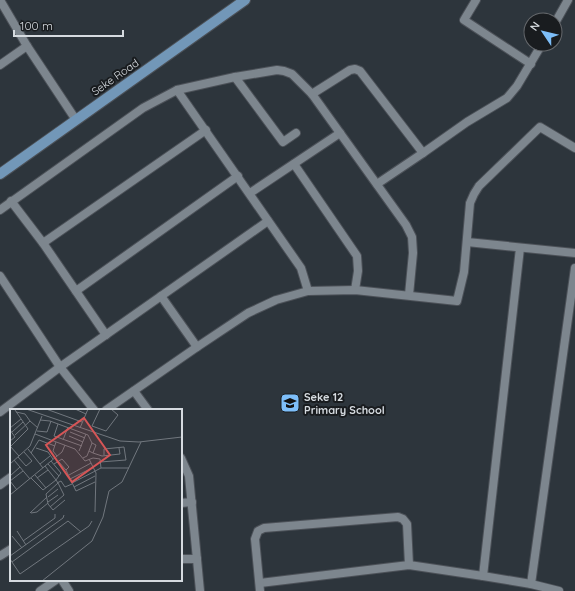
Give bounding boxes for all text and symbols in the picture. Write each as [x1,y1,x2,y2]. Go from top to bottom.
scale bar [14,12,123,38]
north arrow [523,12,563,52]
text: 100 m [20,18,53,33]
text: N [527,19,543,34]
street label: Seke Road [89,56,141,98]
place label: Seke 12 Primary School [304,390,385,417]
school or university icon: Seke 12 Primary School [279,392,301,414]
inset map [10,409,182,581]

